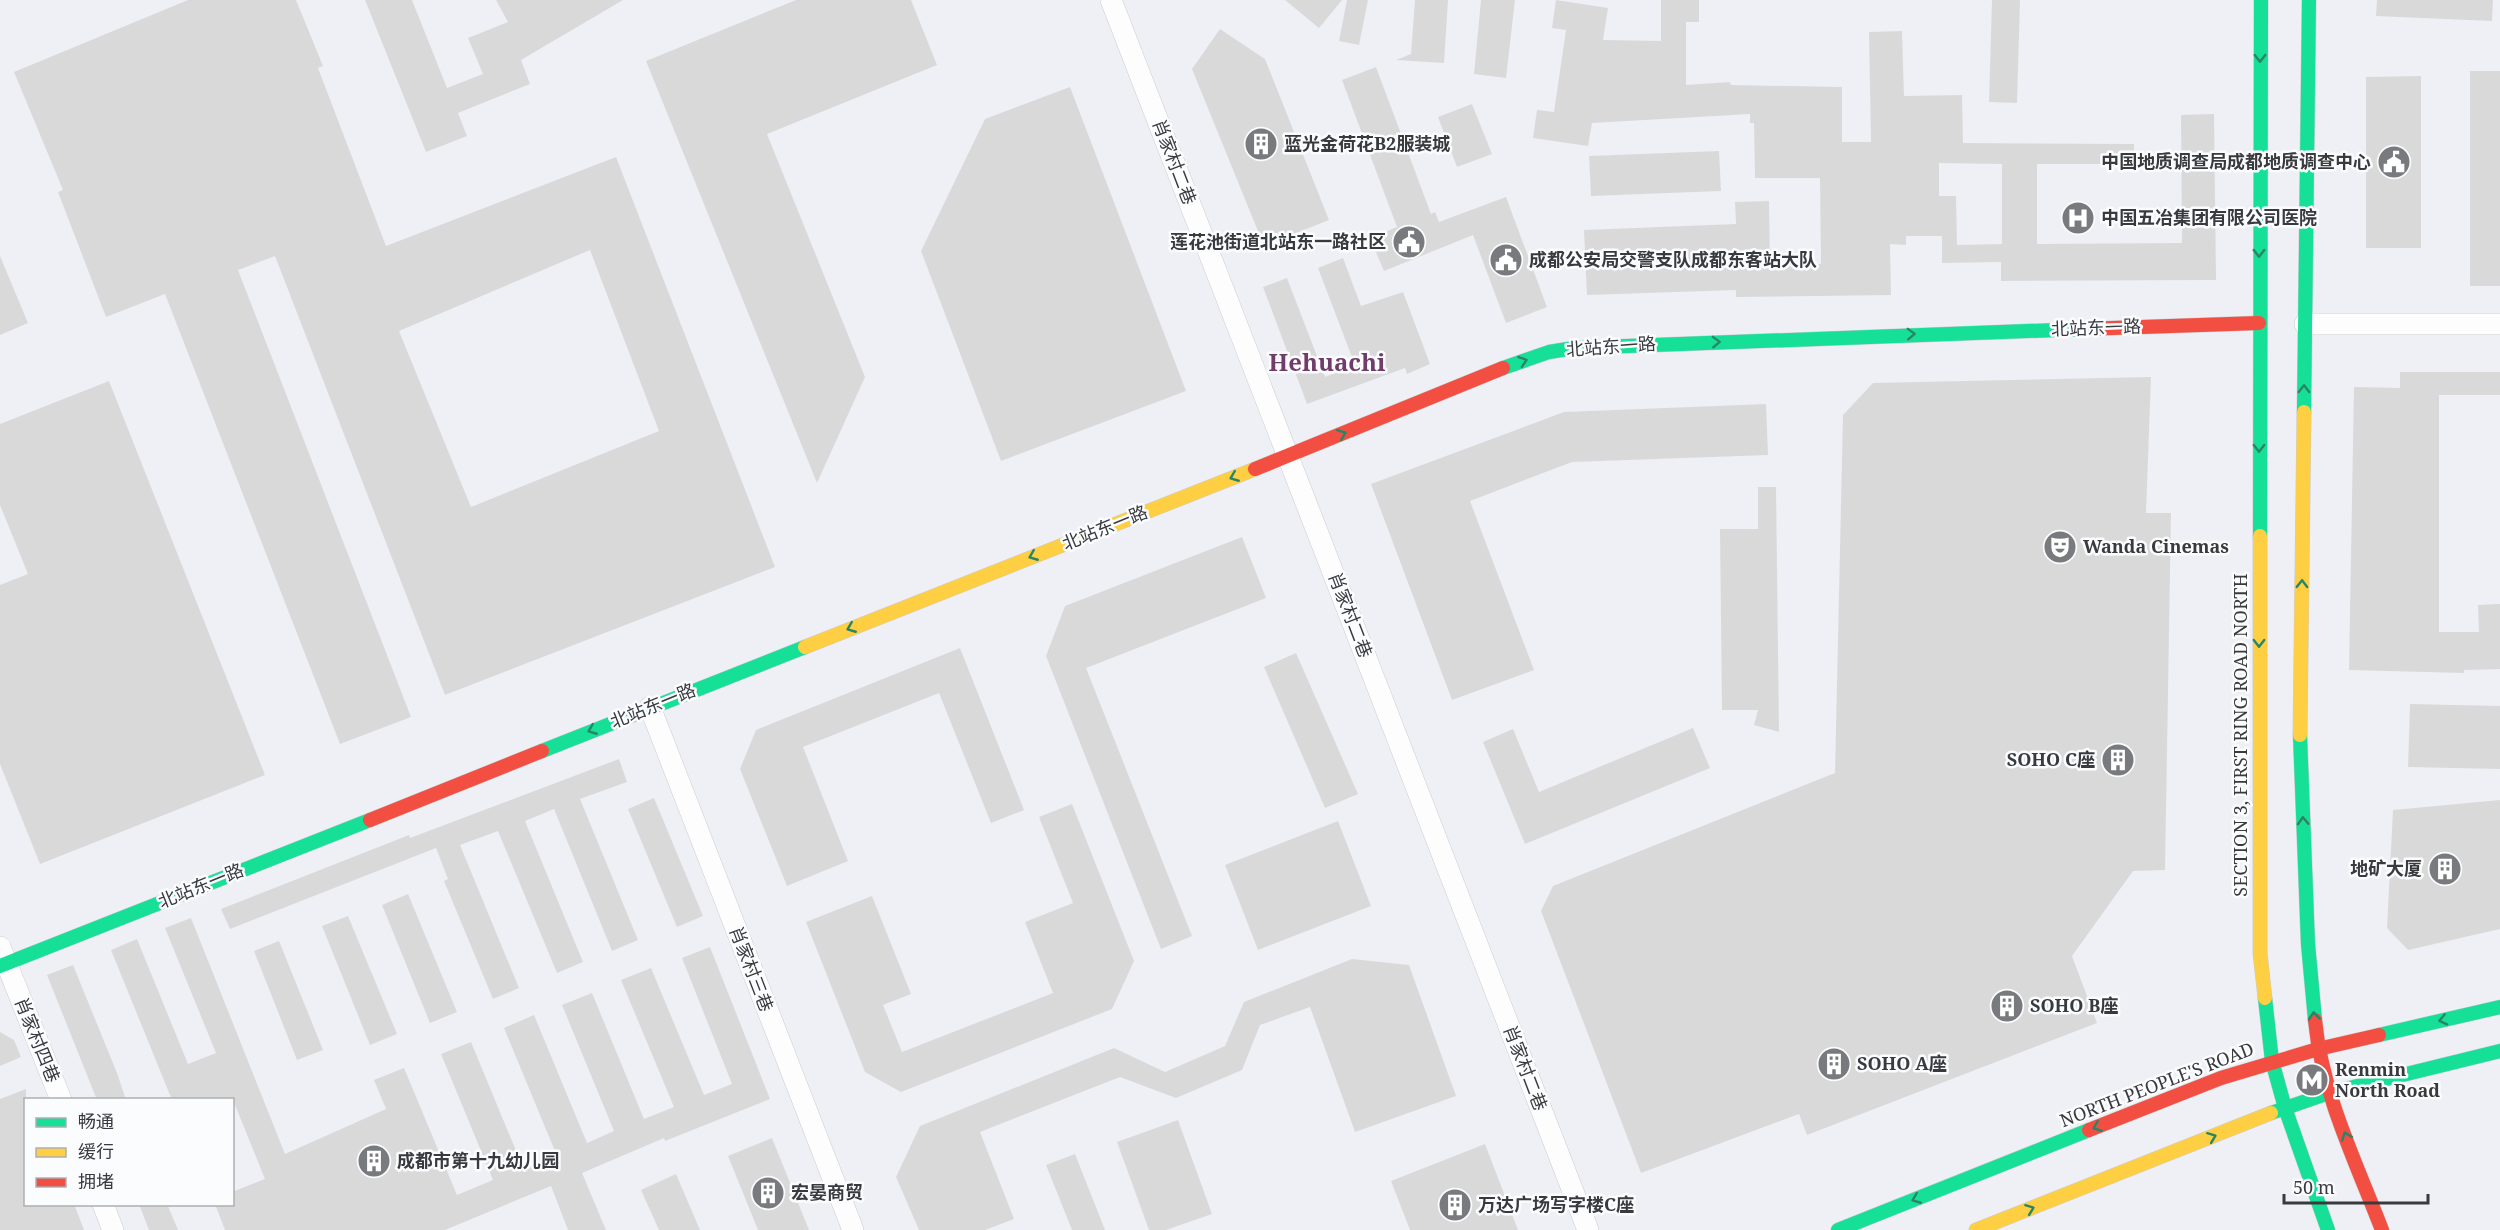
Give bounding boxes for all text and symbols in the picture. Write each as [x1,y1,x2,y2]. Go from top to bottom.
one-way arrow [2254,54,2266,63]
street label: 肖家村二巷 [1148,115,1202,208]
building icon: 蓝光金荷花B2服装城 [1243,126,1279,162]
place label: 蓝光金荷花B2服装城 [1284,131,1450,155]
public building icon: 中国地质调查局成都地质调查中心 [2376,144,2412,180]
place label: 中国地质调查局成都地质调查中心 [2101,149,2371,173]
hospital icon: 中国五冶集团有限公司医院 [2060,200,2096,236]
place label: 中国五冶集团有限公司医院 [2101,205,2317,229]
public building icon: 莲花池街道北站东一路社区 [1391,224,1427,260]
place label: 莲花池街道北站东一路社区 [1170,229,1386,253]
public building icon: 成都公安局交警支队成都东客站大队 [1488,242,1524,278]
place label: 成都公安局交警支队成都东客站大队 [1529,247,1817,271]
one-way arrow [2253,249,2265,258]
street label: 北站东一路 [2051,313,2141,341]
one-way arrow [1907,328,1916,340]
street label: 北站东一路 [1565,331,1657,361]
one-way arrow [1712,335,1721,348]
district label: Hehuachi [1269,345,1386,378]
one-way arrow [1517,355,1528,368]
one-way arrow [2298,385,2310,394]
one-way arrow [1336,429,1347,441]
one-way arrow [2253,444,2265,453]
one-way arrow [1229,470,1240,482]
street label: 北站东一路 [1058,499,1151,555]
theatre icon: Wanda Cinemas [2042,529,2078,565]
place label: Wanda Cinemas [2083,534,2229,558]
one-way arrow [1028,549,1039,562]
street label: 肖家村二巷 [1324,568,1378,661]
street label: SECTION 3, FIRST RING ROAD NORTH [2228,573,2252,897]
one-way arrow [2296,580,2308,589]
one-way arrow [847,621,858,633]
one-way arrow [2253,639,2265,648]
street label: 北站东一路 [606,677,699,733]
one-way arrow [587,723,598,736]
building icon: SOHO C座 [2100,742,2136,778]
place label: SOHO C座 [2007,747,2095,771]
one-way arrow [2297,816,2309,825]
building icon: 地矿大厦 [2427,851,2463,887]
place label: 地矿大厦 [2350,856,2422,880]
street label: 北站东一路 [154,857,247,913]
street label: 肖家村三巷 [725,922,779,1015]
building icon: SOHO B座 [1989,988,2025,1024]
street label: 肖家村四巷 [10,993,66,1086]
place label: SOHO B座 [2030,993,2118,1017]
one-way arrow [2308,1011,2321,1020]
one-way arrow [2438,1013,2448,1026]
street label: 肖家村二巷 [1499,1021,1553,1114]
street label: NORTH PEOPLE'S ROAD [2056,1036,2257,1132]
building icon: SOHO A座 [1816,1046,1852,1082]
place label: SOHO A座 [1857,1051,1947,1075]
place label: Renmin North Road [2335,1057,2440,1102]
metro station icon: Renmin North Road [2294,1062,2330,1098]
legend [24,1098,234,1206]
text: 畅通 [78,1109,114,1133]
one-way arrow [2092,1120,2103,1132]
one-way arrow [2340,1131,2353,1142]
one-way arrow [2206,1132,2217,1144]
text: 缓行 [78,1139,114,1163]
building icon: 成都市第十九幼儿园 [356,1143,392,1179]
place label: 成都市第十九幼儿园 [397,1148,559,1172]
scale bar [2284,1167,2428,1205]
text: 拥堵 [78,1169,114,1193]
building icon: 宏晏商贸 [750,1175,786,1211]
text: 50 m [2293,1175,2335,1199]
place label: 宏晏商贸 [791,1180,863,1204]
building icon: 万达广场写字楼C座 [1437,1187,1473,1223]
place label: 万达广场写字楼C座 [1478,1192,1634,1216]
one-way arrow [1911,1192,1922,1204]
one-way arrow [2025,1203,2035,1216]

